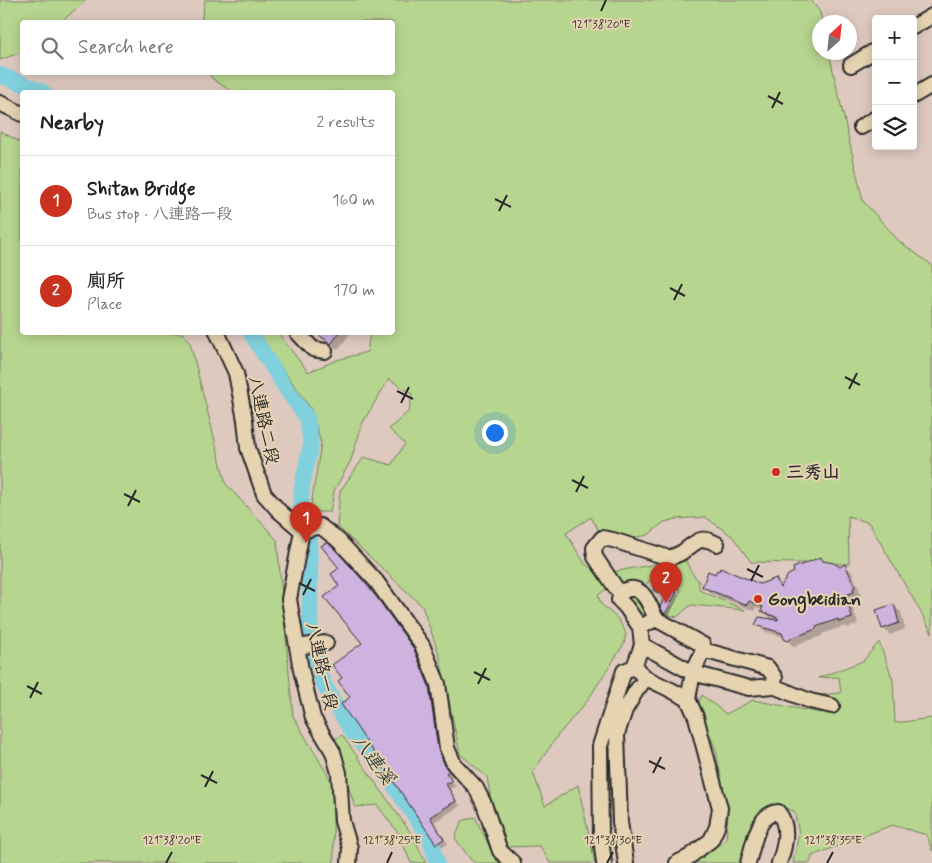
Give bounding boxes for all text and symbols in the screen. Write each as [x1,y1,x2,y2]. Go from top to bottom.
north arrow [812,15,857,60]
map controls [872,15,917,150]
button: + [872,15,917,60]
text: 121°38'20"E [571,17,631,33]
search box [20,20,395,75]
icon: search [38,34,66,62]
text: Search here [78,35,174,60]
button: − [872,60,917,105]
button: layers [872,105,917,150]
text: Nearby [40,109,104,137]
text: 2 results [317,112,375,133]
text: Shitan Bridge [87,177,196,202]
text: 1 [52,190,60,211]
text: 160 m [332,190,375,211]
text: Bus stop · 八連路一段 [87,204,232,225]
text: 廁所 [87,269,125,294]
text: 2 [52,280,60,301]
text: 170 m [333,280,375,301]
text: Place [87,294,122,315]
street label: 八連路二段 [242,374,284,467]
your location [482,420,508,446]
place label: 三秀山 [786,461,840,485]
marker: 三秀山 [770,466,782,478]
pin: 1 [290,502,322,543]
pin: 2 [650,562,682,603]
place label: Gongbeidian [768,588,861,614]
marker: Gongbeidian [752,593,764,605]
street label: 八連路一段 [299,620,343,713]
water label: 八連溪 [346,730,401,791]
text: 121°38'20"E [142,833,202,849]
text: 121°38'25"E [363,833,421,849]
text: 121°38'30"E [584,833,642,849]
text: 121°38'35"E [804,833,862,849]

